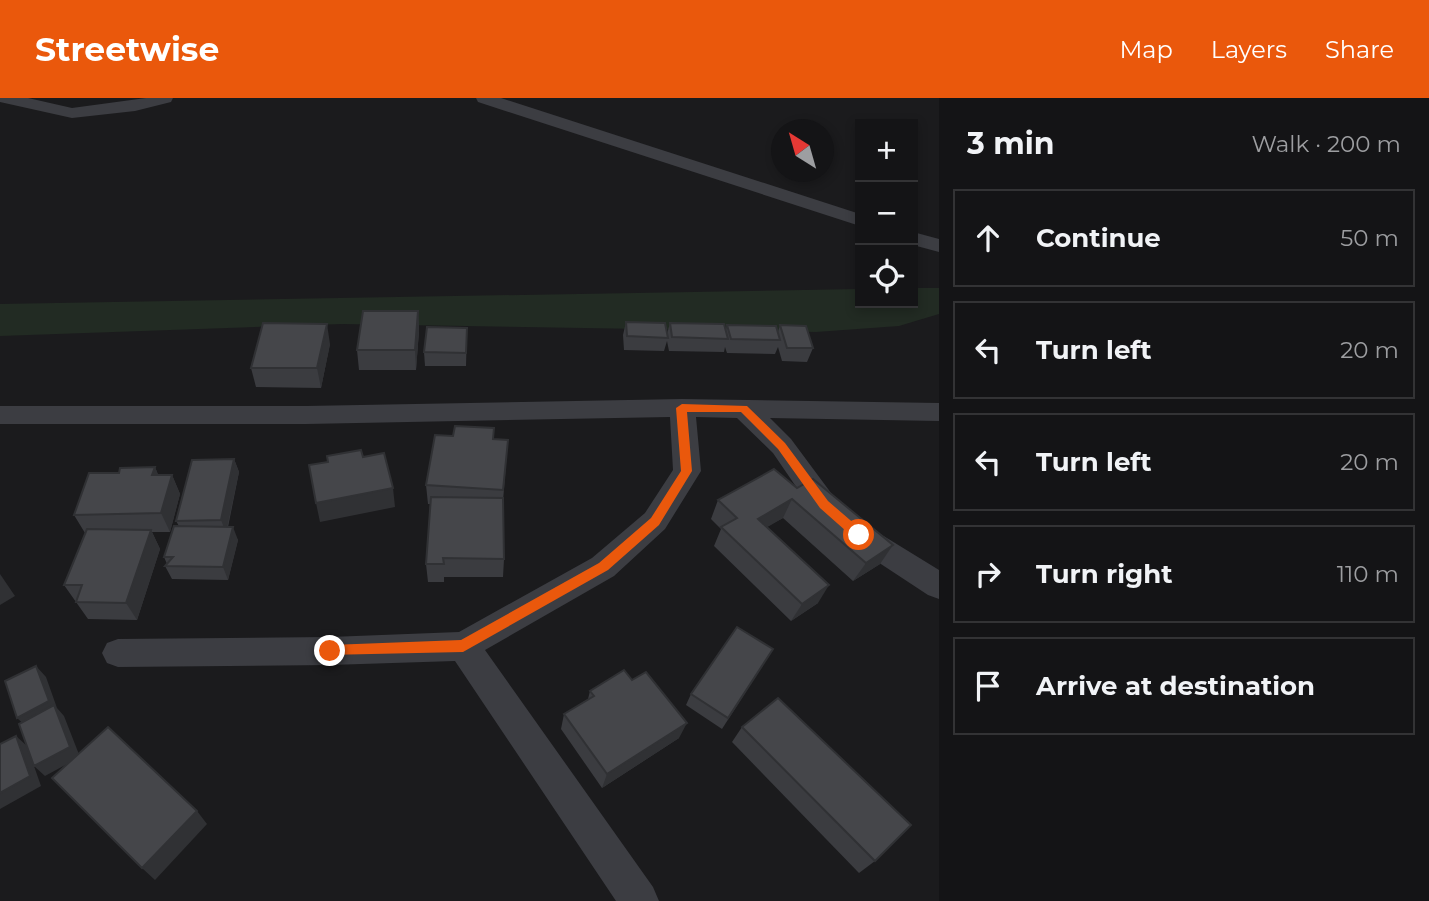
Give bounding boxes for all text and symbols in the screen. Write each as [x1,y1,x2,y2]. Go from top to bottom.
text: Streetwise [35,29,219,69]
text: Map [1119,35,1173,64]
text: Layers [1211,35,1287,64]
text: Share [1325,35,1394,64]
north arrow [771,119,834,182]
map controls [855,119,918,308]
button: + [855,119,918,182]
text: 3 min [967,125,1054,162]
text: Walk · 200 m [1251,130,1401,158]
button: − [855,182,918,245]
icon: ahead [969,219,1007,257]
text: Continue [1036,222,1161,254]
text: 50 m [1340,224,1399,252]
button: locate [855,245,918,308]
icon: left [969,331,1007,369]
text: Turn left [1036,334,1152,366]
text: 20 m [1340,336,1399,364]
icon: left [969,443,1007,481]
text: Turn left [1036,446,1152,478]
text: 20 m [1340,448,1399,476]
route start [843,519,874,550]
icon: right [969,555,1007,593]
text: Turn right [1036,558,1172,590]
text: 110 m [1337,560,1399,588]
route end [314,635,345,666]
icon: arrive [969,667,1007,705]
text: Arrive at destination [1036,670,1315,702]

